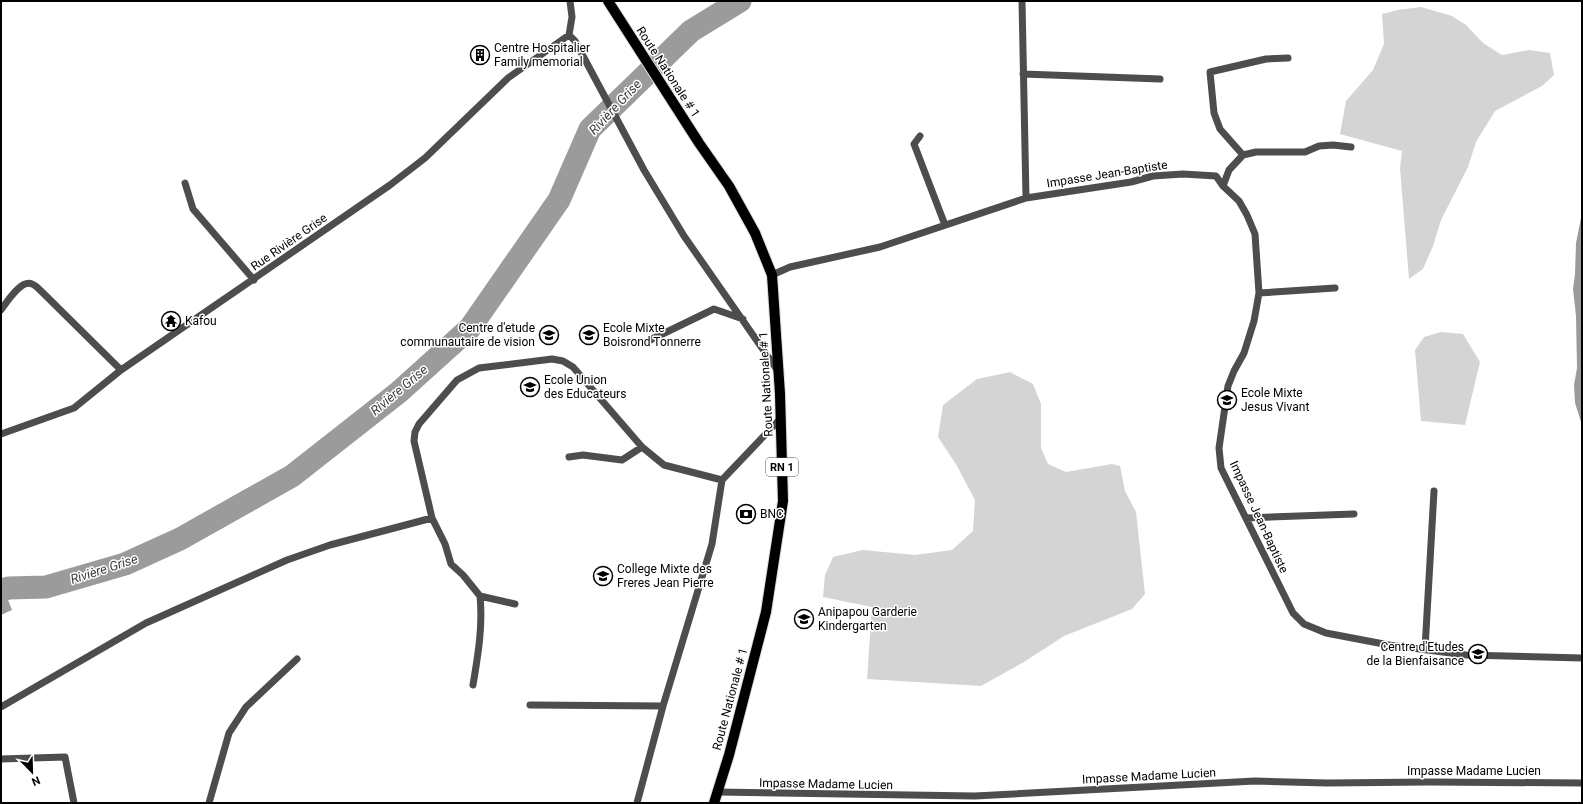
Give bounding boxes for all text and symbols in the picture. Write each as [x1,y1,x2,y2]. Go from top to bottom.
street label: Route Nationale # 1 [633,24,703,120]
place label: Centre Hospitalier Family memorial [494,41,590,69]
building icon: Centre Hospitalier Family memorial [469,44,491,66]
water label: Rivière Grise [586,76,645,138]
street label: Impasse Jean-Baptiste [1046,158,1168,190]
street label: Rue Rivière Grise [248,211,330,273]
temple icon: Kafou [160,310,182,332]
place label: Kafou [185,314,217,328]
place label: Centre d'etude communautaire de vision [400,321,535,349]
place label: Ecole Mixte Boisrond Tonnerre [603,321,701,349]
school or university icon: Centre d'etude communautaire de vision [538,324,560,346]
school or university icon: Ecole Mixte Boisrond Tonnerre [578,324,600,346]
street label: Route Nationale # 1 [756,331,776,437]
water label: Rivière Grise [367,362,431,418]
place label: Ecole Union des Educateurs [544,373,626,401]
school or university icon: Ecole Union des Educateurs [519,376,541,398]
place label: Ecole Mixte Jesus Vivant [1241,386,1309,414]
school or university icon: Ecole Mixte Jesus Vivant [1216,389,1238,411]
road number: RN 1 [766,458,798,476]
street label: Impasse Jean-Baptiste [1227,459,1291,575]
bank icon: BNC [735,503,757,525]
place label: BNC [760,507,784,521]
water label: Rivière Grise [68,551,140,587]
place label: College Mixte des Freres Jean Pierre [617,562,714,590]
school or university icon: College Mixte des Freres Jean Pierre [592,565,614,587]
place label: Anipapou Garderie Kindergarten [818,605,917,633]
school or university icon: Anipapou Garderie Kindergarten [793,608,815,630]
place label: Centre d'Etudes de la Bienfaisance [1366,640,1464,668]
school or university icon: Centre d'Etudes de la Bienfaisance [1467,643,1489,665]
street label: Route Nationale # 1 [710,646,750,752]
north arrow [12,752,52,792]
street label: Impasse Madame Lucien [1407,764,1541,778]
street label: Impasse Madame Lucien [1082,766,1216,786]
text: N [29,773,42,788]
street label: Impasse Madame Lucien [759,776,893,792]

